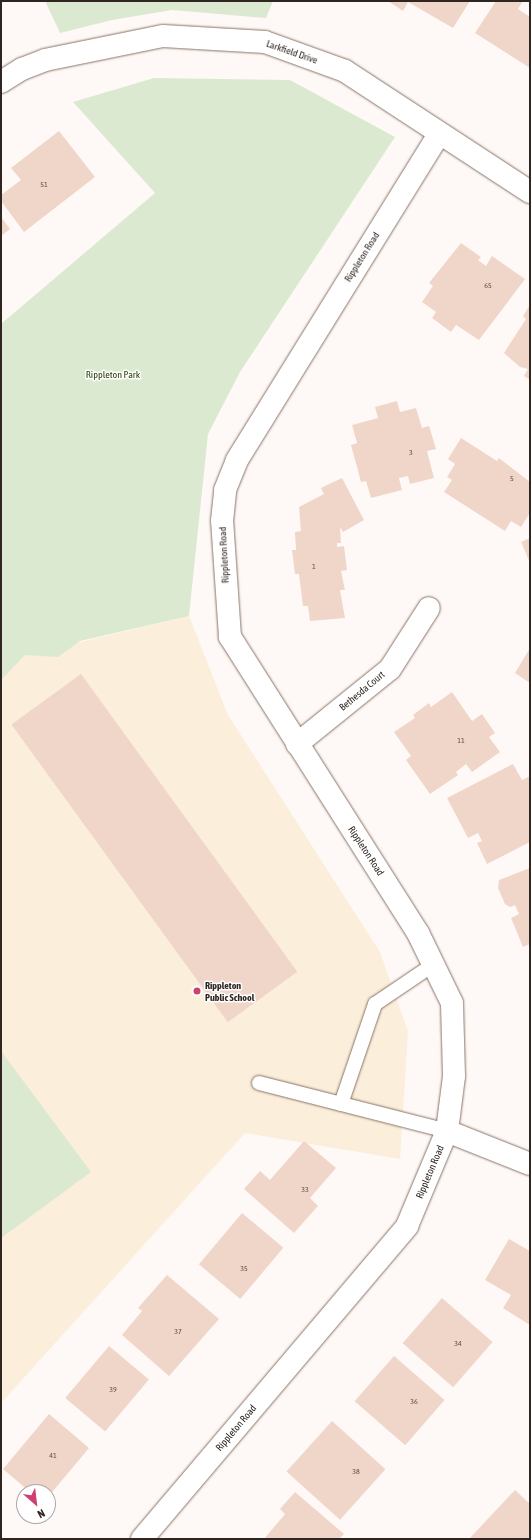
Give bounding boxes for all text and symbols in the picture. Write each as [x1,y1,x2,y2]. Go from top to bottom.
street label: Larkfield Drive [265,38,319,66]
house number: 51 [40,180,48,190]
street label: Rippleton Road [342,230,382,284]
house number: 65 [484,281,492,291]
park label: Rippleton Park [86,369,140,381]
house number: 3 [409,448,413,458]
house number: 5 [510,474,514,484]
street label: Rippleton Road [217,526,231,584]
house number: 1 [312,562,316,572]
street label: Bethesda Court [337,669,387,713]
house number: 11 [457,736,465,746]
street label: Rippleton Road [346,824,386,878]
place label: Rippleton Public School [205,979,254,1002]
marker: Rippleton Public School [192,986,202,996]
street label: Rippleton Road [413,1144,447,1200]
house number: 33 [301,1185,309,1195]
house number: 35 [240,1264,248,1274]
house number: 37 [174,1327,182,1337]
house number: 34 [454,1339,462,1349]
house number: 39 [109,1385,117,1395]
house number: 36 [410,1397,418,1407]
street label: Rippleton Road [213,1402,259,1454]
house number: 41 [49,1451,57,1461]
house number: 38 [352,1467,360,1477]
north arrow [16,1484,56,1524]
text: N [35,1507,47,1521]

